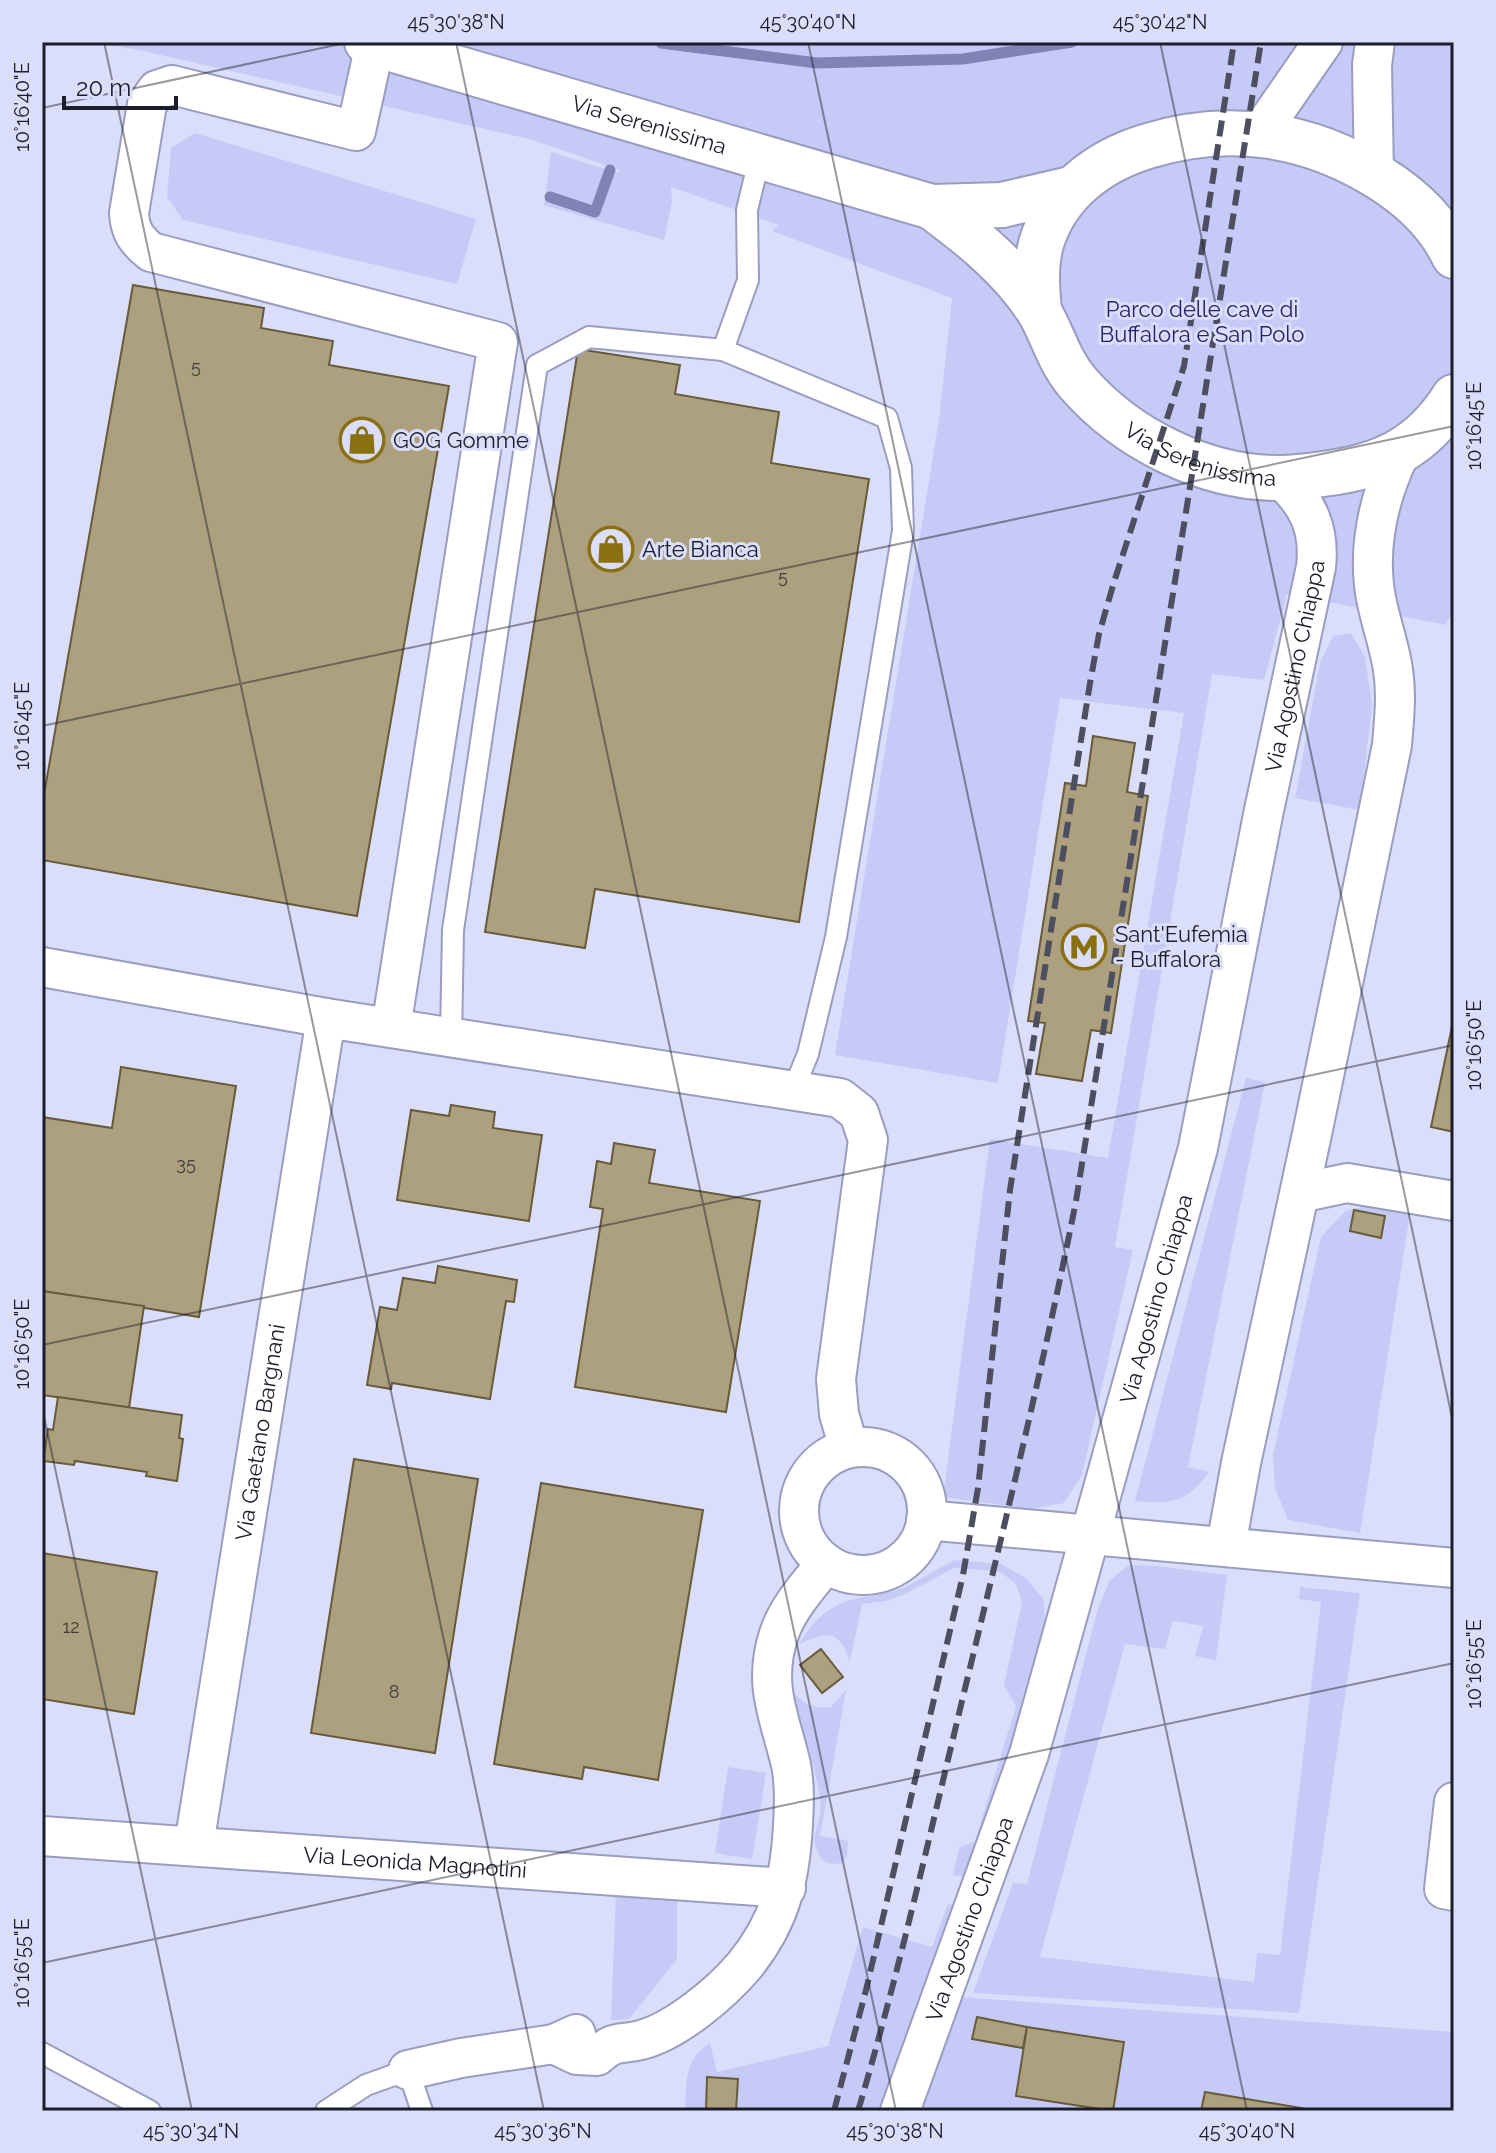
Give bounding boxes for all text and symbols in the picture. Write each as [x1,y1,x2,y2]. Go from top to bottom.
text: 45°30'38"N [407,10,505,34]
text: 45°30'40"N [760,10,856,34]
text: 45°30'42"N [1113,10,1207,34]
scale bar [64,60,176,110]
text: 10°16'40"E [10,62,34,152]
text: 20 m [76,73,131,102]
street label: Via Serenissima [569,90,730,159]
park label: Parco delle cave di Buffalora e San Polo [1100,296,1304,347]
house number: 5 [191,356,201,377]
text: 10°16'45"E [1462,382,1486,470]
shop icon: GOG Gomme [338,416,386,464]
street label: Via Serenissima [1120,416,1277,491]
place label: GOG Gomme [393,427,529,453]
shop icon: Arte Bianca [587,525,635,573]
place label: Arte Bianca [642,536,759,562]
street label: Via Agostino Chiappa [1259,559,1330,775]
house number: 5 [778,566,788,587]
text: 10°16'45"E [10,682,34,770]
place label: Sant'Eufemia - Buffalora [1115,921,1248,972]
metro station icon: Sant'Eufemia - Buffalora [1060,923,1108,971]
text: 10°16'50"E [1462,1000,1486,1090]
house number: 35 [176,1153,196,1174]
street label: Via Agostino Chiappa [1114,1191,1197,1407]
text: 10°16'50"E [10,1299,34,1389]
street label: Via Gaetano Bargnani [230,1322,290,1542]
house number: 12 [62,1616,80,1637]
text: 10°16'55"E [1462,1619,1486,1709]
house number: 8 [389,1681,399,1702]
street label: Via Agostino Chiappa [920,1813,1018,2025]
street label: Via Leonida Magnolini [302,1841,528,1883]
text: 10°16'55"E [10,1918,34,2008]
text: 45°30'34"N [143,2119,239,2143]
text: 45°30'36"N [494,2119,592,2143]
text: 45°30'38"N [846,2119,944,2143]
text: 45°30'40"N [1199,2119,1295,2143]

